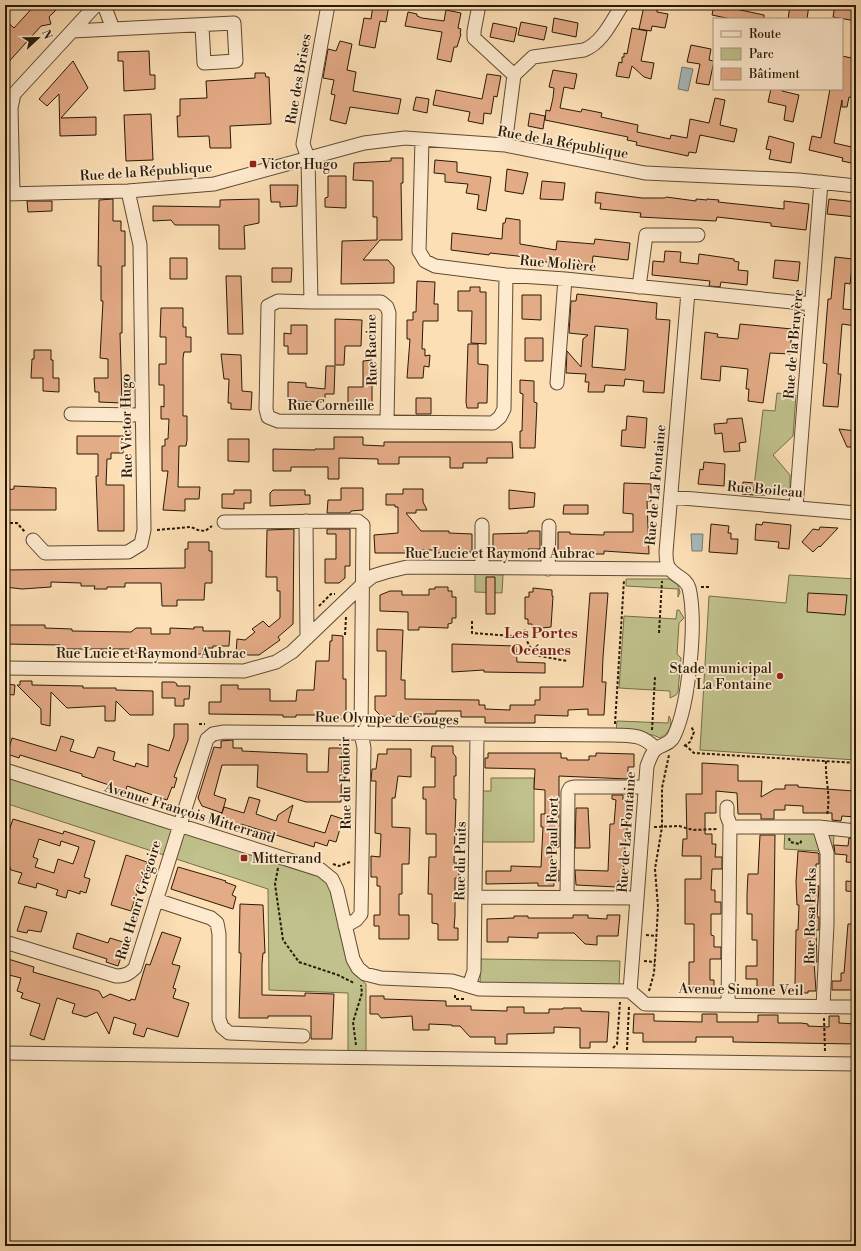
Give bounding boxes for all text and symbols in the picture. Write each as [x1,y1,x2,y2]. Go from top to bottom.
north arrow [18,18,58,58]
legend [713,18,843,90]
text: Route [749,27,781,42]
text: N [38,28,55,42]
street label: Rue des Brises [282,32,316,126]
text: Parc [749,47,774,62]
text: Bâtiment [748,67,800,82]
street label: Rue de la République [496,123,630,163]
place label: Victor Hugo [260,156,338,174]
street label: Rue de la République [79,158,213,186]
marker: Victor Hugo [248,159,258,169]
street label: Rue Molière [519,252,597,276]
street label: Rue de la Bruyère [780,288,808,400]
street label: Rue Racine [362,314,382,386]
street label: Rue Victor Hugo [117,374,137,478]
street label: Rue Corneille [288,397,374,415]
street label: Rue de La Fontaine [642,424,670,546]
street label: Rue Boileau [726,478,804,502]
street label: Rue Lucie et Raymond Aubrac [405,545,595,563]
district label: Les Portes Océanes [504,624,578,660]
street label: Rue Lucie et Raymond Aubrac [56,645,246,663]
place label: Stade municipal La Fontaine [670,660,772,694]
marker: Stade municipal La Fontaine [775,671,785,681]
street label: Rue Olympe de Gouges [315,709,459,729]
street label: Rue du Fouloir [336,736,356,830]
street label: Rue de La Fontaine [614,771,640,893]
street label: Avenue François Mitterrand [101,778,277,848]
street label: Rue Paul Fort [543,797,563,883]
street label: Rue du Puits [451,821,471,901]
street label: Rue Henri Grégoire [112,838,166,962]
place label: Mitterrand [252,850,321,868]
marker: Mitterrand [239,853,249,863]
street label: Rue Rosa Parks [801,867,821,965]
street label: Avenue Simone Veil [677,980,804,1000]

